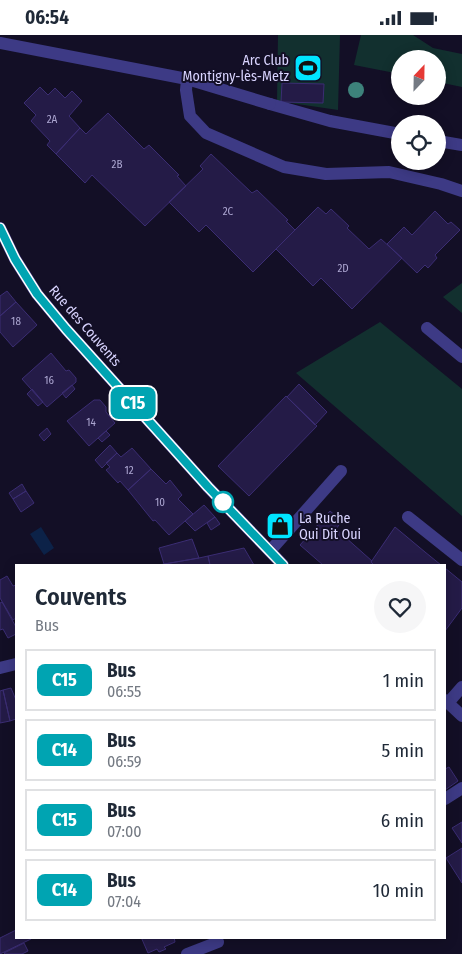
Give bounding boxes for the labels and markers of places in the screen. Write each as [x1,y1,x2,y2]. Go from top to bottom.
place label: Arc Club Montigny-lès-Metz [183,52,289,85]
sports icon: Arc Club Montigny-lès-Metz [293,53,323,83]
unlabelled marker [212,491,234,513]
place label: La Ruche Qui Dit Oui [299,510,361,543]
shop icon: La Ruche Qui Dit Oui [265,511,295,541]

